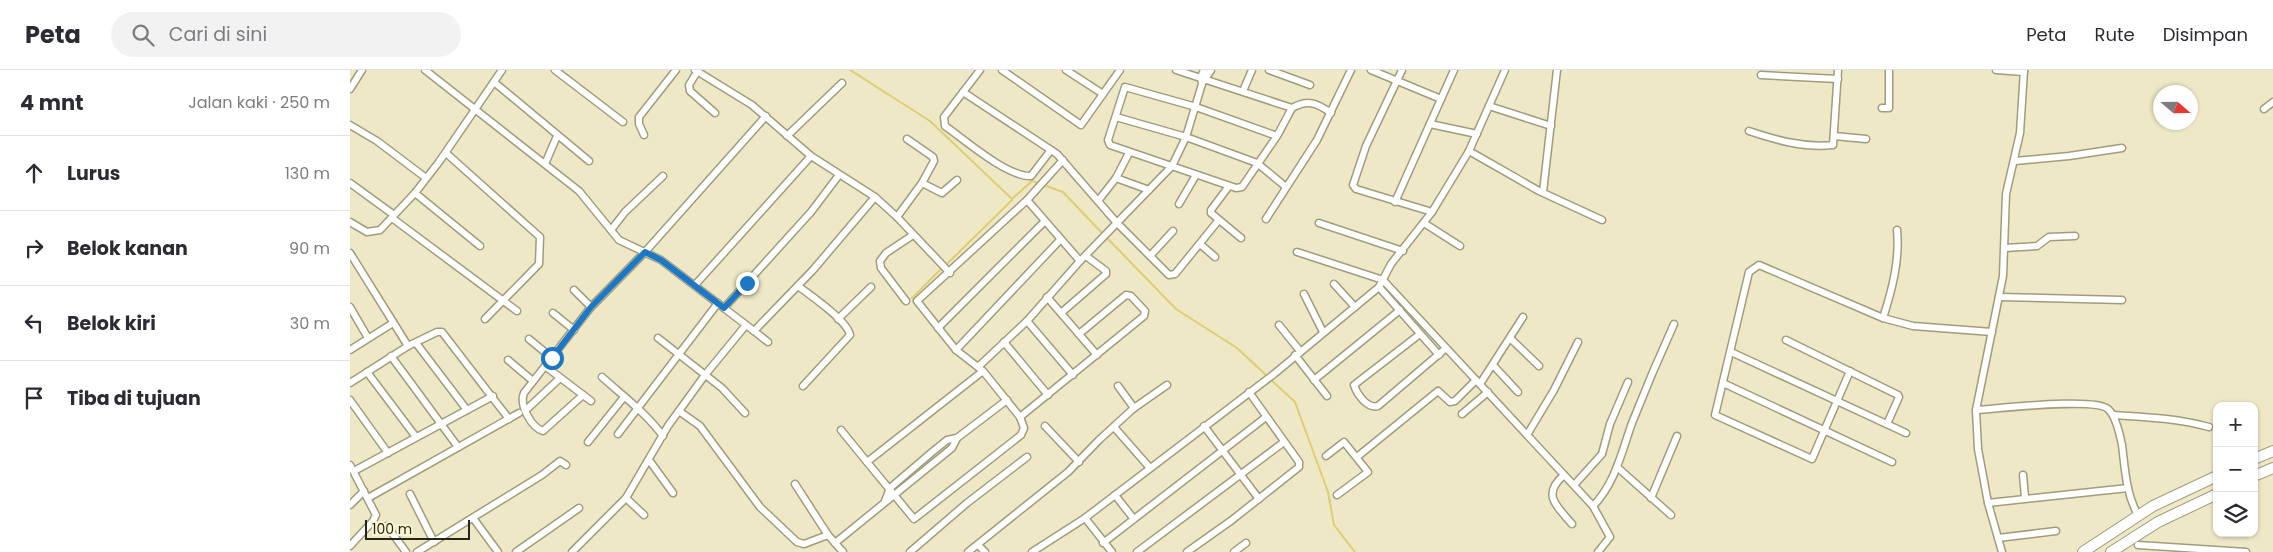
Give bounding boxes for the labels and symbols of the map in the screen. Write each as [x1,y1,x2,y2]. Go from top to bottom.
north arrow [2153,85,2198,130]
route end [736,272,759,295]
route start [541,347,564,370]
scale bar [365,517,470,540]

